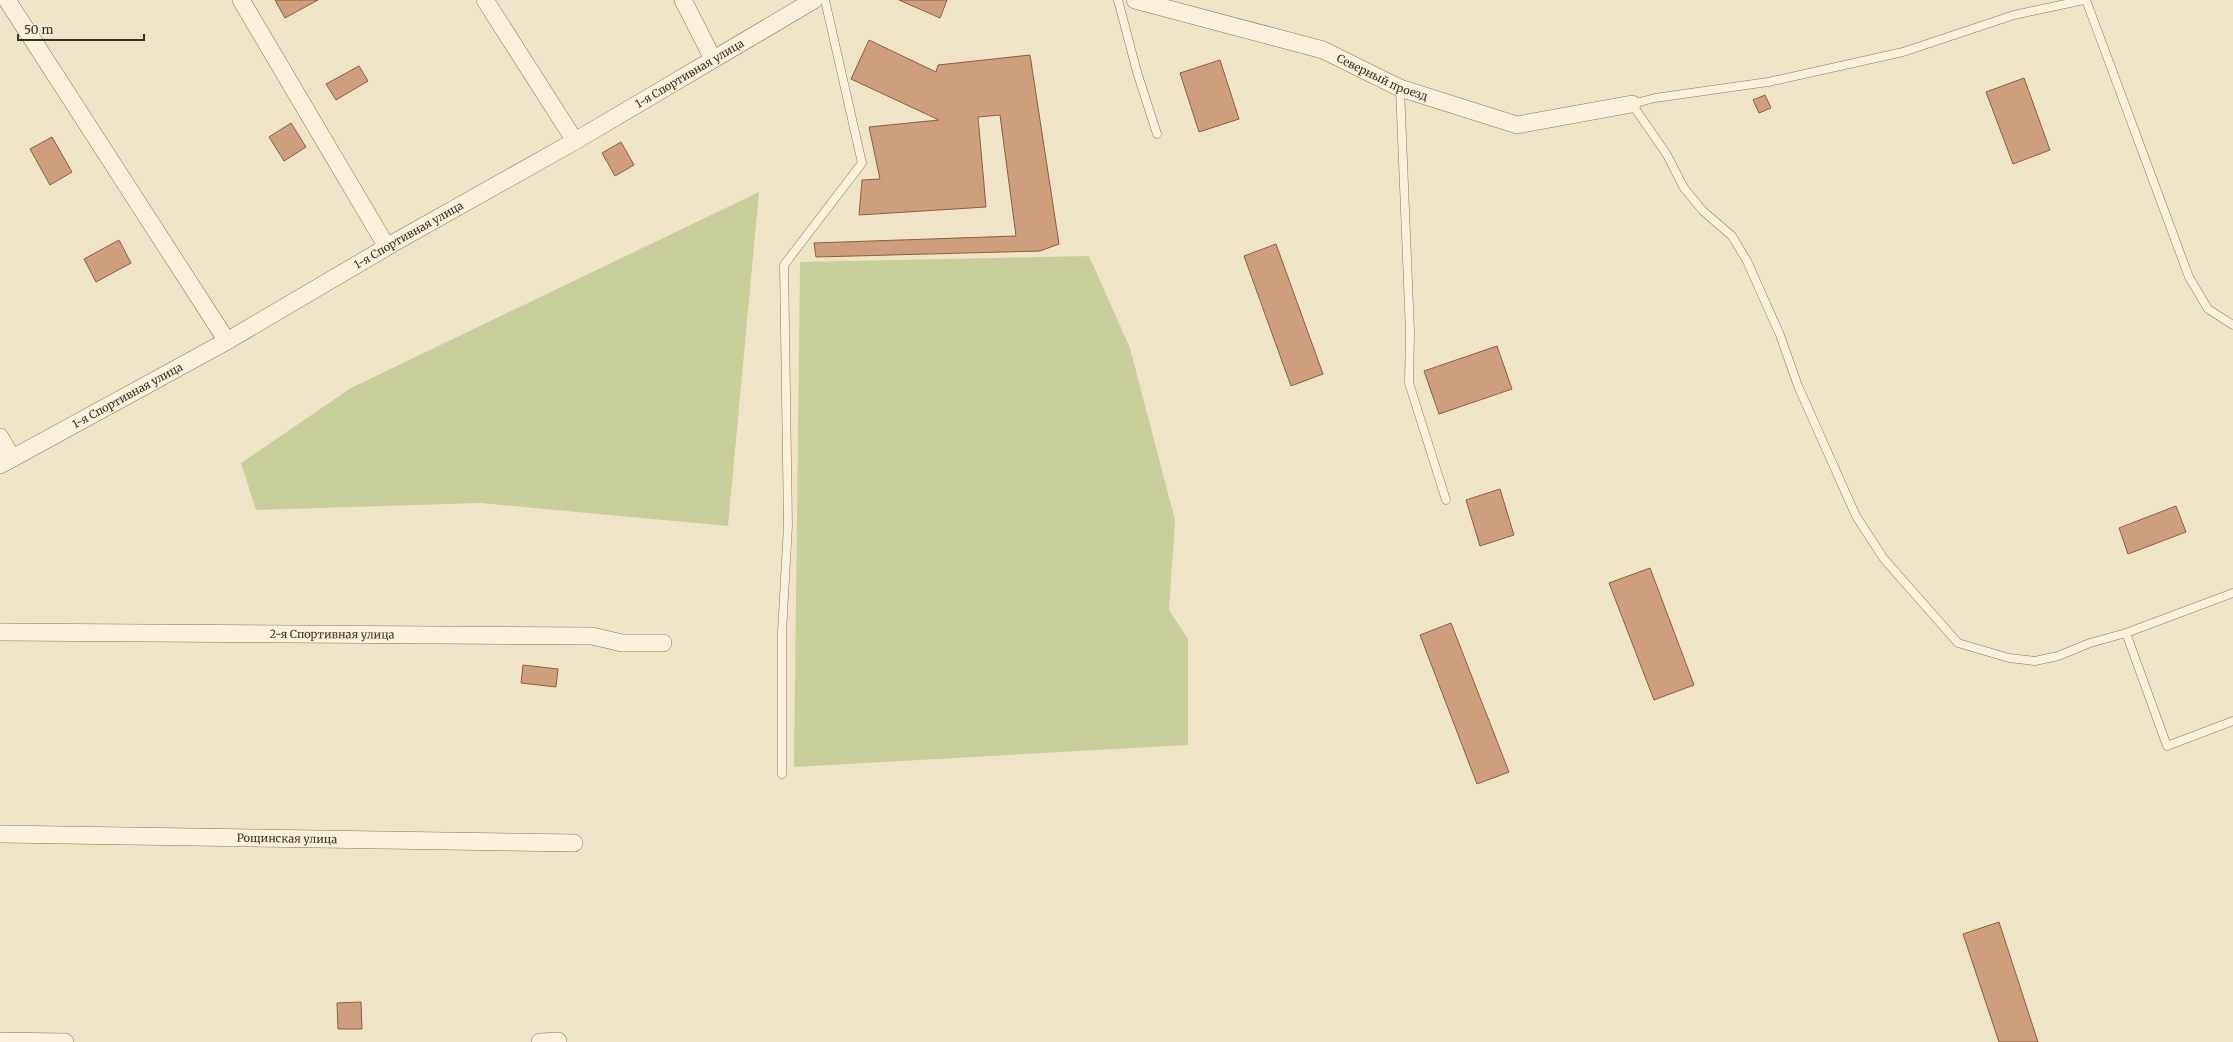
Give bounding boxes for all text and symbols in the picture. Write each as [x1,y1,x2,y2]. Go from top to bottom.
scale bar [18,16,144,42]
text: 50 m [24,22,53,37]
street label: 1-я Спортивная улица [633,36,746,111]
street label: Северный проезд [1335,51,1430,103]
street label: 1-я Спортивная улица [352,198,466,272]
street label: 1-я Спортивная улица [70,360,185,431]
street label: 2-я Спортивная улица [269,627,395,642]
street label: Рощинская улица [237,831,337,846]

